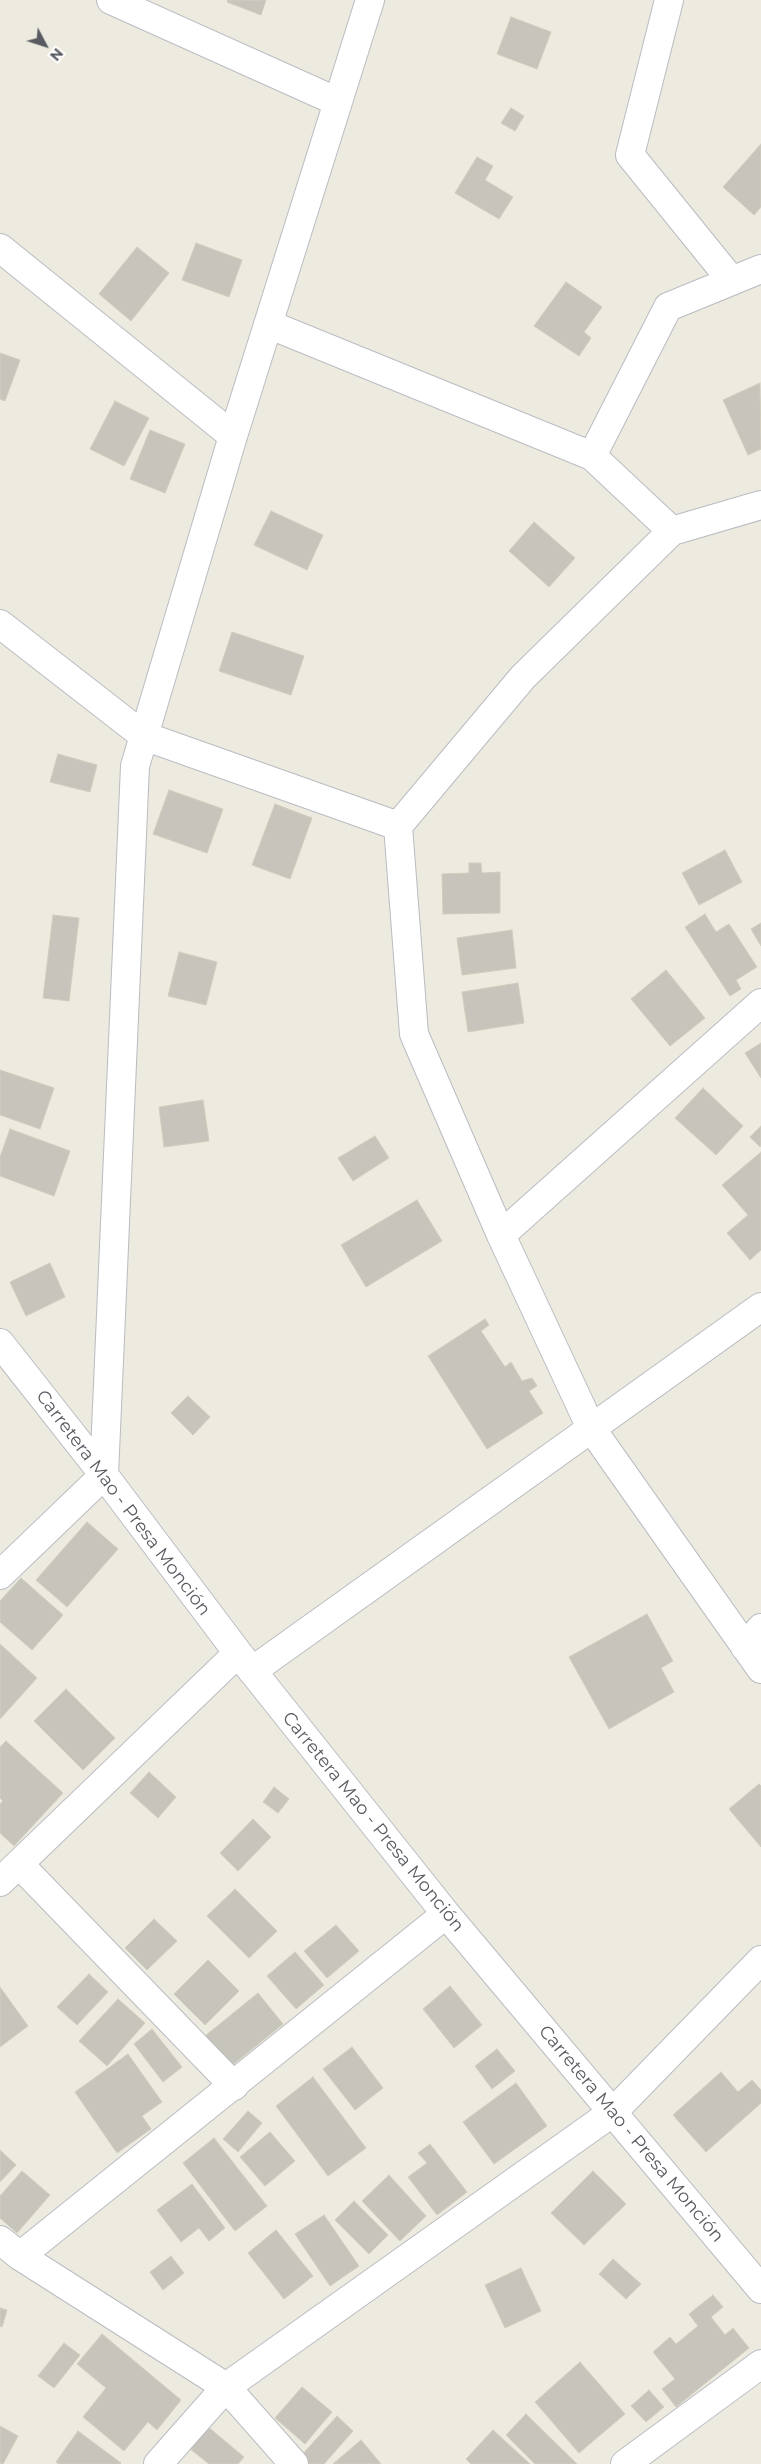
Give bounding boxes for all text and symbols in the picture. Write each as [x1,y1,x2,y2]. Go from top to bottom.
north arrow [20,20,70,70]
text: N [46,45,67,65]
street label: Carretera Mao - Presa Monción [31,1386,215,1620]
street label: Carretera Mao - Presa Monción [278,1708,468,1936]
street label: Carretera Mao - Presa Monción [534,2021,728,2247]

